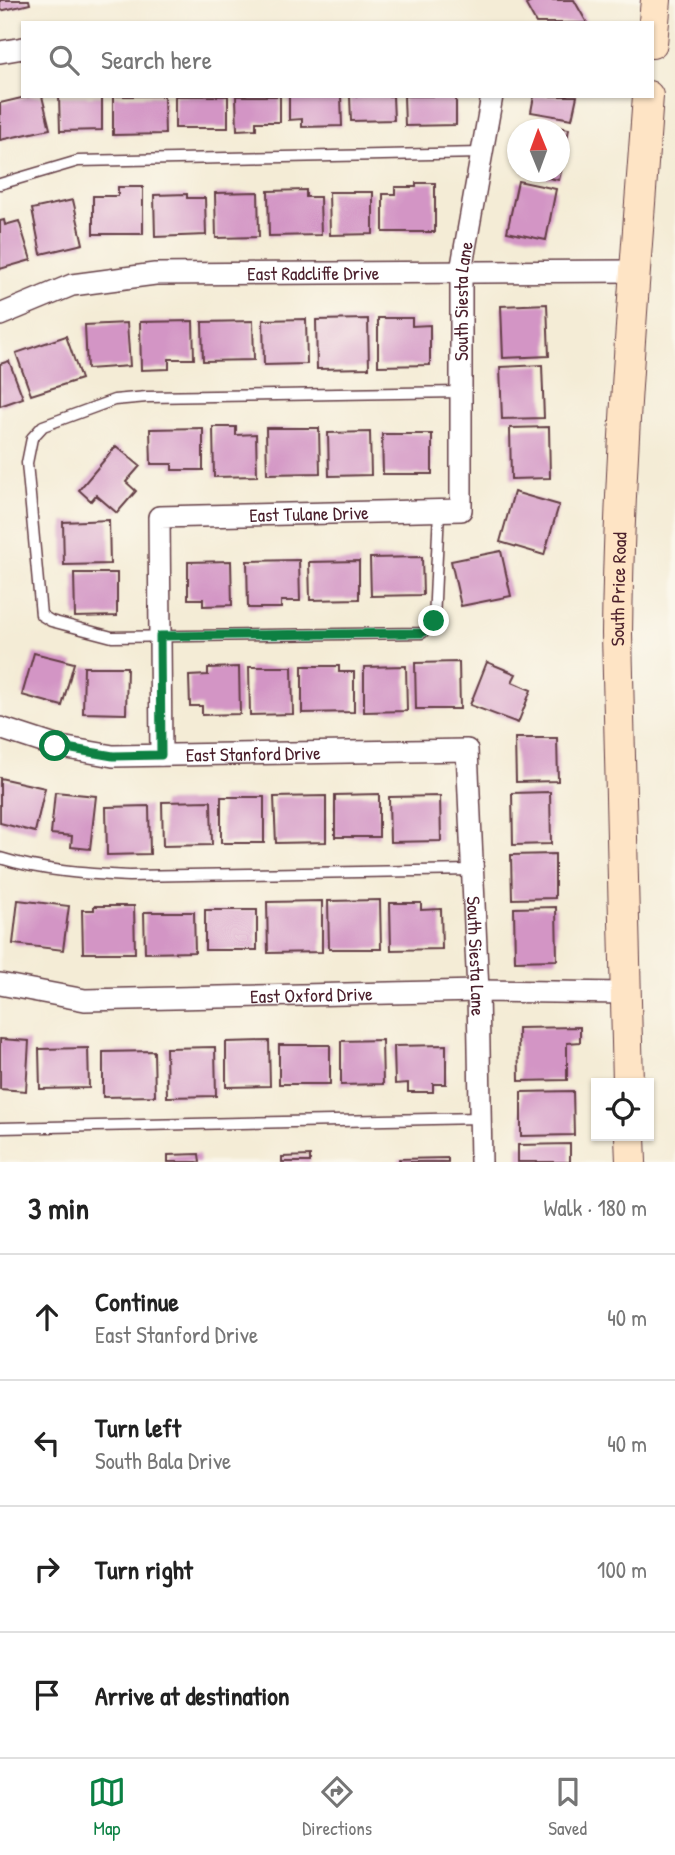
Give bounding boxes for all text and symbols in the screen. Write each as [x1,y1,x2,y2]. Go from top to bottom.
search box [21,21,654,98]
icon: search [45,41,83,79]
text: Search here [101,42,212,77]
north arrow [507,119,570,182]
street label: South Siesta Lane [448,239,479,361]
street label: East Radcliffe Drive [247,260,380,286]
street label: East Tulane Drive [249,499,369,528]
street label: South Price Road [604,531,633,647]
route end [418,605,449,636]
route start [39,730,70,761]
street label: East Stanford Drive [186,739,321,768]
street label: South Siesta Lane [461,896,491,1017]
street label: East Oxford Drive [250,980,373,1009]
map controls [591,1078,654,1141]
button: locate [591,1078,654,1141]
text: 3 min [28,1188,89,1228]
text: Walk · 180 m [543,1192,647,1223]
text: Continue [95,1284,179,1319]
icon: ahead [28,1298,66,1336]
text: 40 m [607,1302,647,1333]
text: East Stanford Drive [95,1319,258,1350]
text: Turn left [95,1410,181,1445]
icon: left [28,1424,66,1462]
text: 40 m [607,1428,647,1459]
text: South Bala Drive [95,1445,231,1476]
icon: right [28,1550,66,1588]
text: Turn right [95,1552,193,1587]
text: 100 m [597,1554,647,1585]
icon: arrive [28,1676,66,1714]
text: Arrive at destination [95,1678,290,1713]
tab: Map [88,1773,126,1841]
tab: Directions [302,1773,372,1841]
tab: Saved [548,1773,587,1841]

